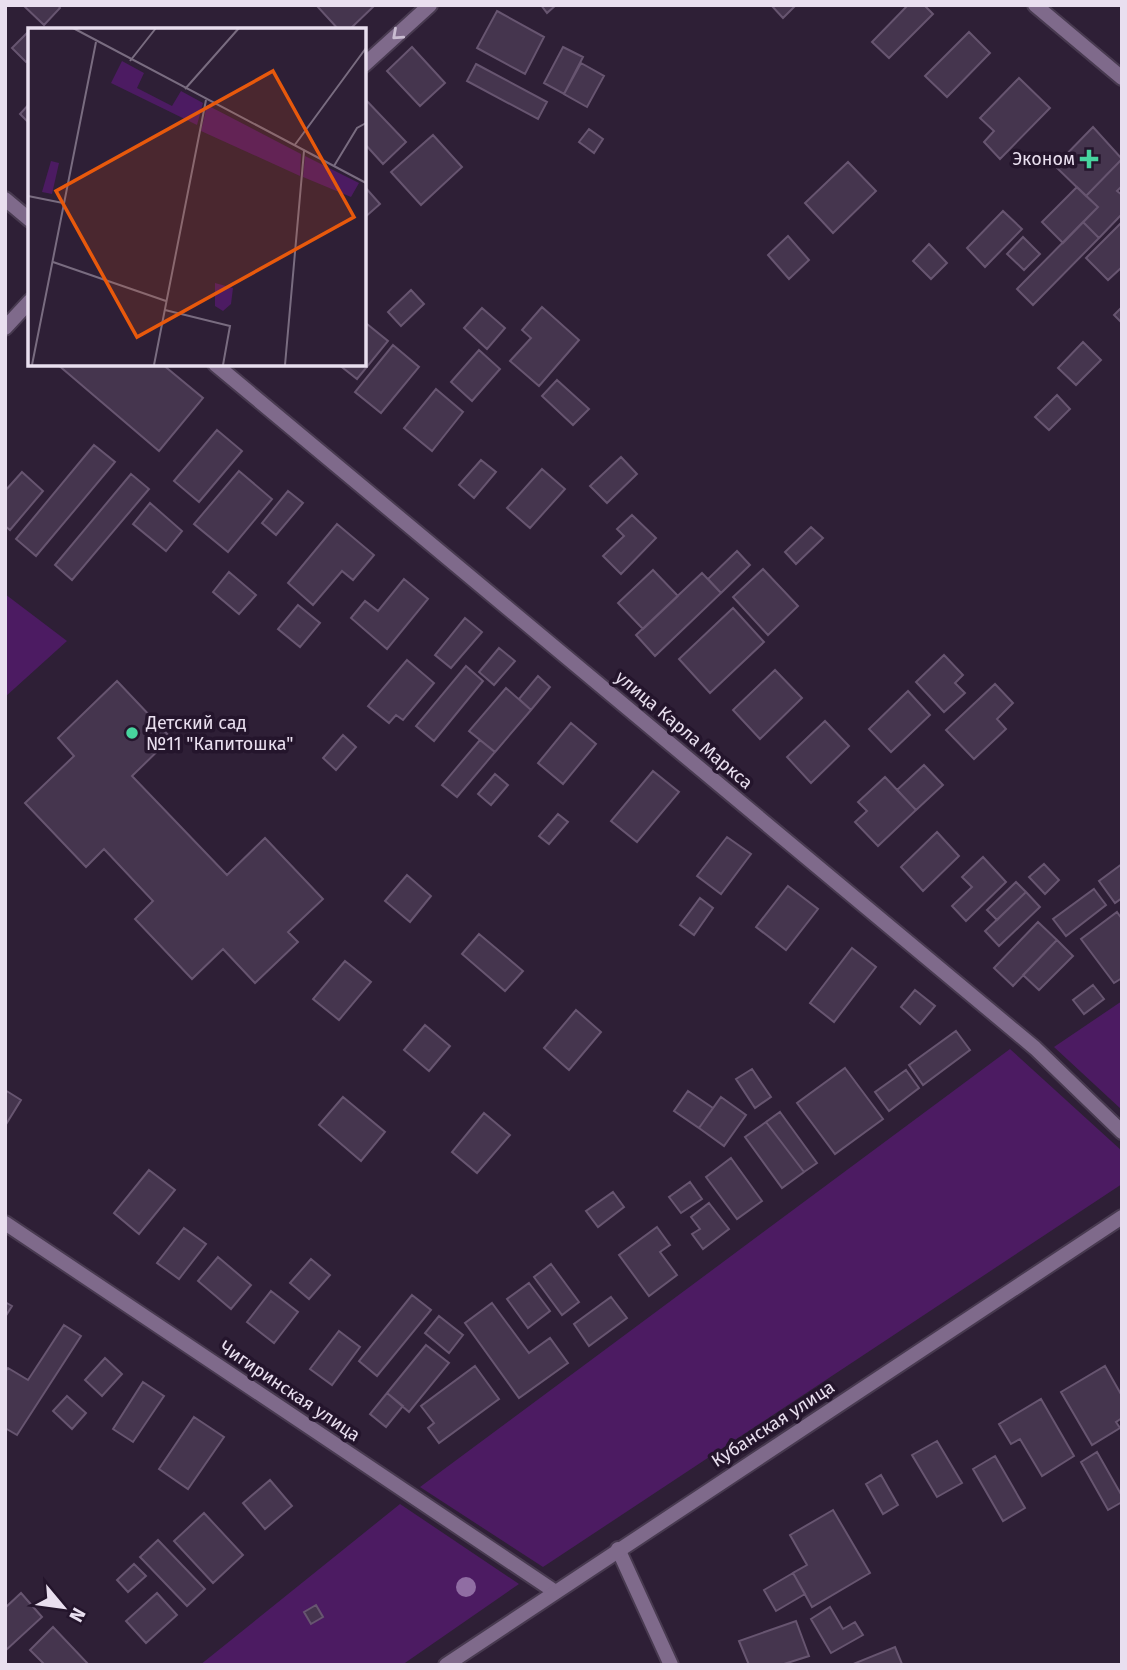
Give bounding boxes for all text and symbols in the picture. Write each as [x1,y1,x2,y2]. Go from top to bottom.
one-way arrow [392,27,405,39]
inset map [28,28,366,366]
place label: Эконом [1012,148,1075,170]
marker: Эконом [1081,151,1097,167]
street label: улица Карла Маркса [611,666,757,794]
place label: Детский сад №11 "Капитошка" [145,712,294,755]
marker: Детский сад №11 "Капитошка" [124,725,140,741]
street label: Чигиринская улица [216,1336,364,1446]
street label: Кубанская улица [707,1376,839,1472]
north arrow [28,1572,98,1642]
text: N [64,1604,91,1626]

